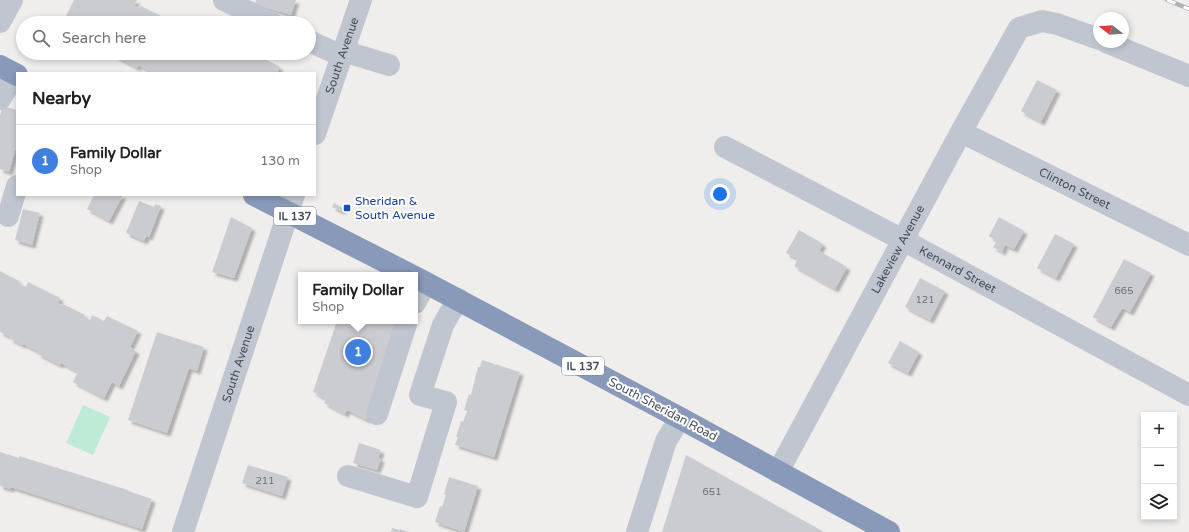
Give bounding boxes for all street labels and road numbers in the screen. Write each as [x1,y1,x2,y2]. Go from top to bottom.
street label: South Avenue [322,15,362,96]
street label: Clinton Street [1037,165,1113,212]
street label: Lakeview Avenue [868,202,928,296]
road number: IL 137 [274,207,316,225]
street label: Kennard Street [917,243,999,296]
street label: South Avenue [219,323,258,404]
road number: IL 137 [562,357,604,375]
street label: South Sheridan Road [606,374,720,444]

